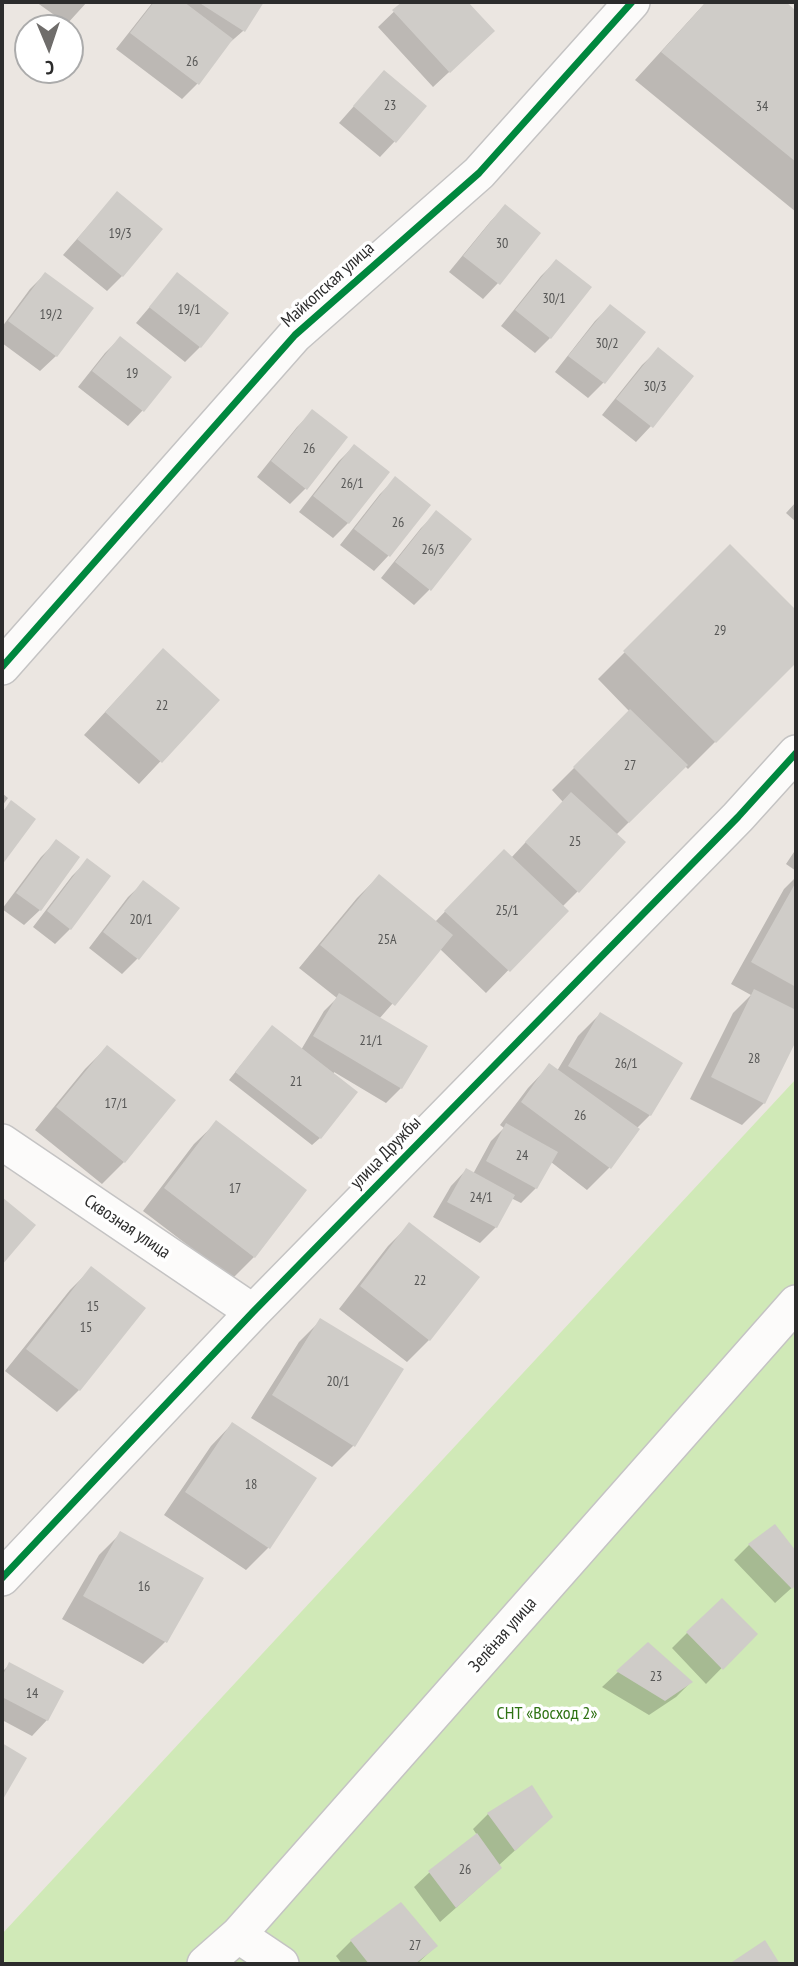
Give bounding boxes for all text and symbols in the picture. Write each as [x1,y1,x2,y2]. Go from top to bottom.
north arrow [14,14,84,84]
house number: 26 [186,54,198,70]
text: С [45,56,54,80]
house number: 23 [384,98,396,114]
house number: 34 [756,99,768,115]
house number: 19/3 [108,226,132,242]
house number: 30 [496,236,508,252]
street label: Майкопская улица [277,238,379,332]
house number: 30/1 [542,291,566,307]
house number: 19/1 [177,302,201,318]
house number: 19/2 [39,307,63,323]
house number: 30/2 [595,336,619,352]
house number: 19 [126,366,138,382]
house number: 30/3 [643,379,667,395]
house number: 26 [303,441,315,457]
house number: 26/1 [340,476,364,492]
house number: 26 [392,515,404,531]
house number: 26/3 [421,542,445,558]
house number: 29 [714,623,726,639]
house number: 22 [156,698,168,714]
house number: 27 [624,758,636,774]
house number: 25 [569,834,581,850]
house number: 25/1 [495,903,519,919]
house number: 20/1 [129,912,153,928]
house number: 25А [377,932,397,948]
house number: 21/1 [359,1033,383,1049]
house number: 28 [748,1051,760,1067]
house number: 26/1 [614,1056,638,1072]
house number: 21 [290,1074,302,1090]
house number: 17/1 [104,1096,128,1112]
house number: 26 [574,1108,586,1124]
street label: улица Дружбы [346,1112,426,1194]
house number: 24 [516,1148,528,1164]
house number: 17 [229,1181,241,1197]
street label: Сквозная улица [80,1190,174,1264]
house number: 24/1 [469,1190,493,1206]
house number: 22 [414,1273,426,1289]
house number: 15 [87,1299,99,1315]
house number: 15 [80,1320,92,1336]
house number: 20/1 [326,1374,350,1390]
house number: 18 [245,1477,257,1493]
house number: 16 [138,1579,150,1595]
street label: Зелёная улица [465,1593,541,1677]
house number: 23 [650,1669,662,1685]
house number: 14 [26,1686,38,1702]
park label: СНТ «Восход 2» [497,1703,597,1725]
house number: 26 [459,1862,471,1878]
house number: 27 [409,1938,421,1954]

